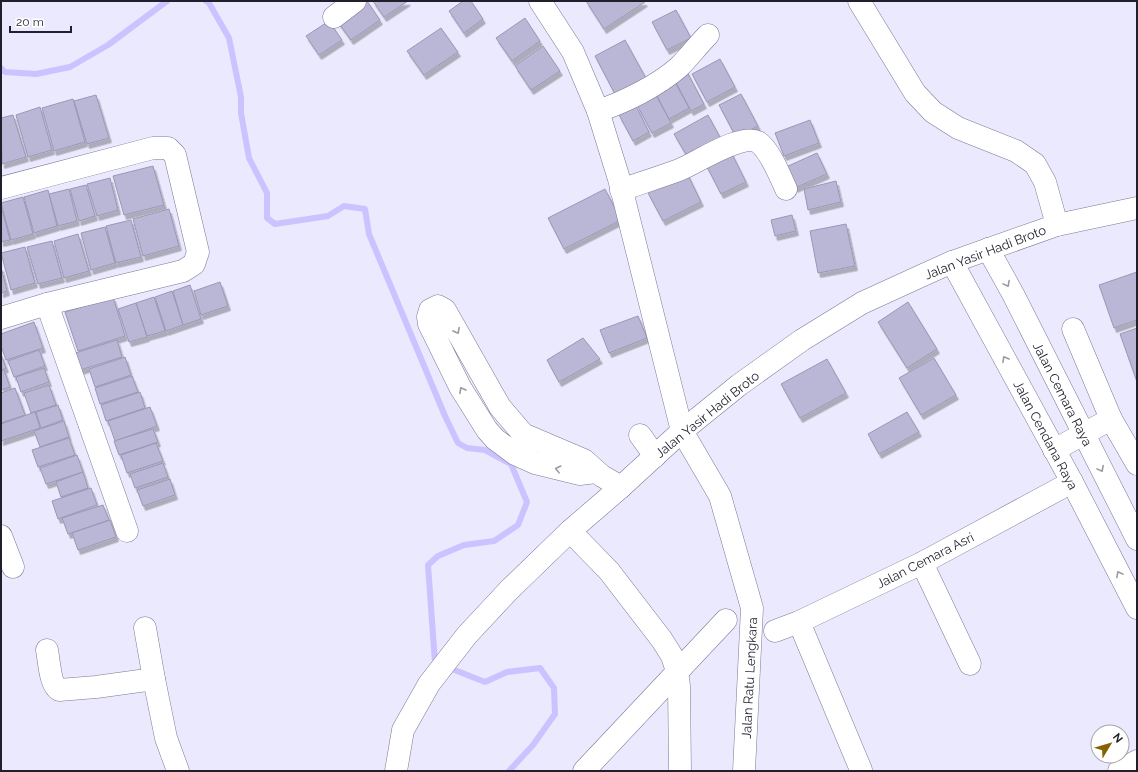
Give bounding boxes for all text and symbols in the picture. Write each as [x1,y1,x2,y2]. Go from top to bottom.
scale bar [10,8,71,34]
text: 20 m [16,15,44,29]
street label: Jalan Yasir Hadi Broto [922,222,1048,283]
one-way arrow [1002,279,1010,287]
one-way arrow [452,327,459,334]
street label: Jalan Cemara Raya [1030,340,1095,449]
one-way arrow [1002,355,1009,363]
street label: Jalan Yasir Hadi Broto [653,368,762,461]
street label: Jalan Cendana Raya [1010,378,1081,492]
one-way arrow [459,387,466,394]
one-way arrow [1096,464,1104,472]
one-way arrow [555,465,561,473]
street label: Jalan Cemara Asri [874,529,976,591]
one-way arrow [1116,571,1124,578]
street label: Jalan Ratu Lengkara [739,617,760,739]
north arrow [1090,724,1130,764]
text: N [1110,731,1125,745]

